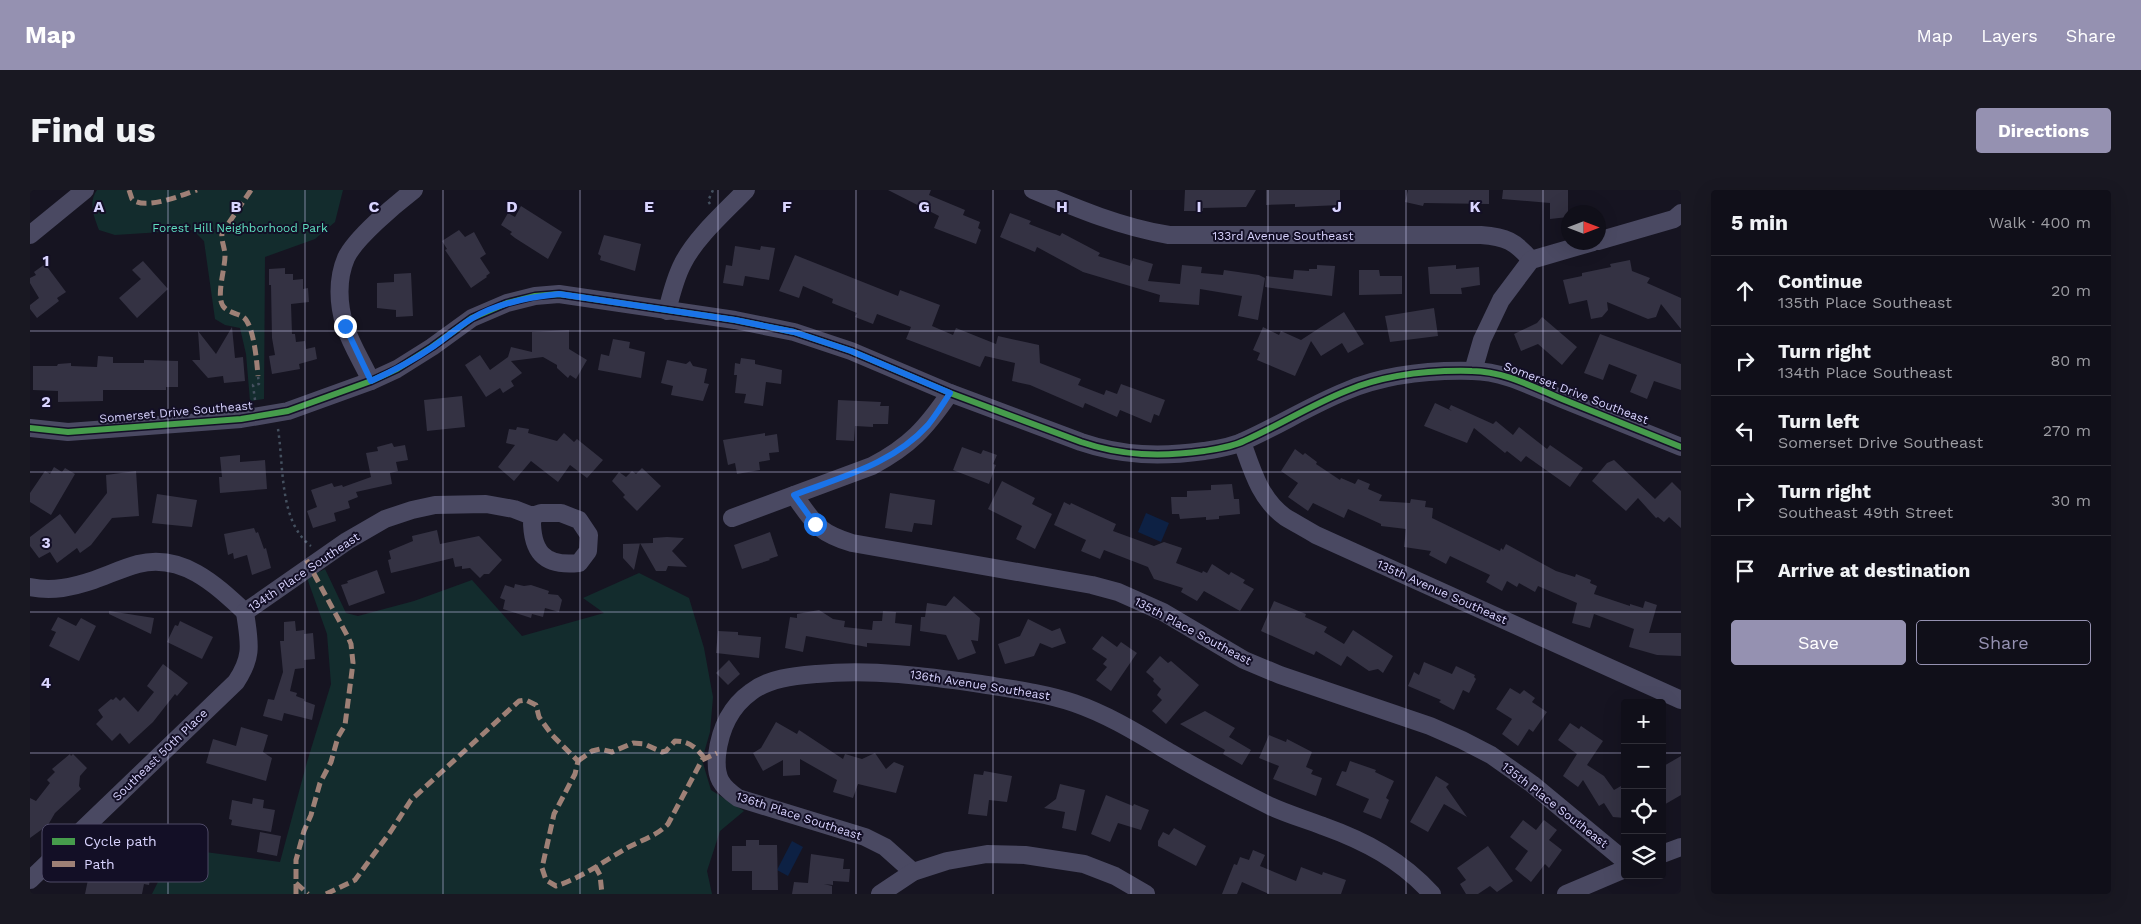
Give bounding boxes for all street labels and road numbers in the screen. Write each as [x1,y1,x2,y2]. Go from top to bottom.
street label: 133rd Avenue Southeast [1213,229,1353,243]
street label: Somerset Drive Southeast [1502,359,1650,427]
street label: Somerset Drive Southeast [99,398,253,426]
street label: 134th Place Southeast [246,530,362,614]
street label: 135th Avenue Southeast [1375,557,1509,627]
street label: 135th Place Southeast [1132,594,1254,668]
street label: 136th Avenue Southeast [909,667,1051,703]
street label: Southeast 50th Place [110,706,210,804]
street label: 135th Place Southeast [1499,759,1611,851]
street label: 136th Place Southeast [735,789,863,843]

